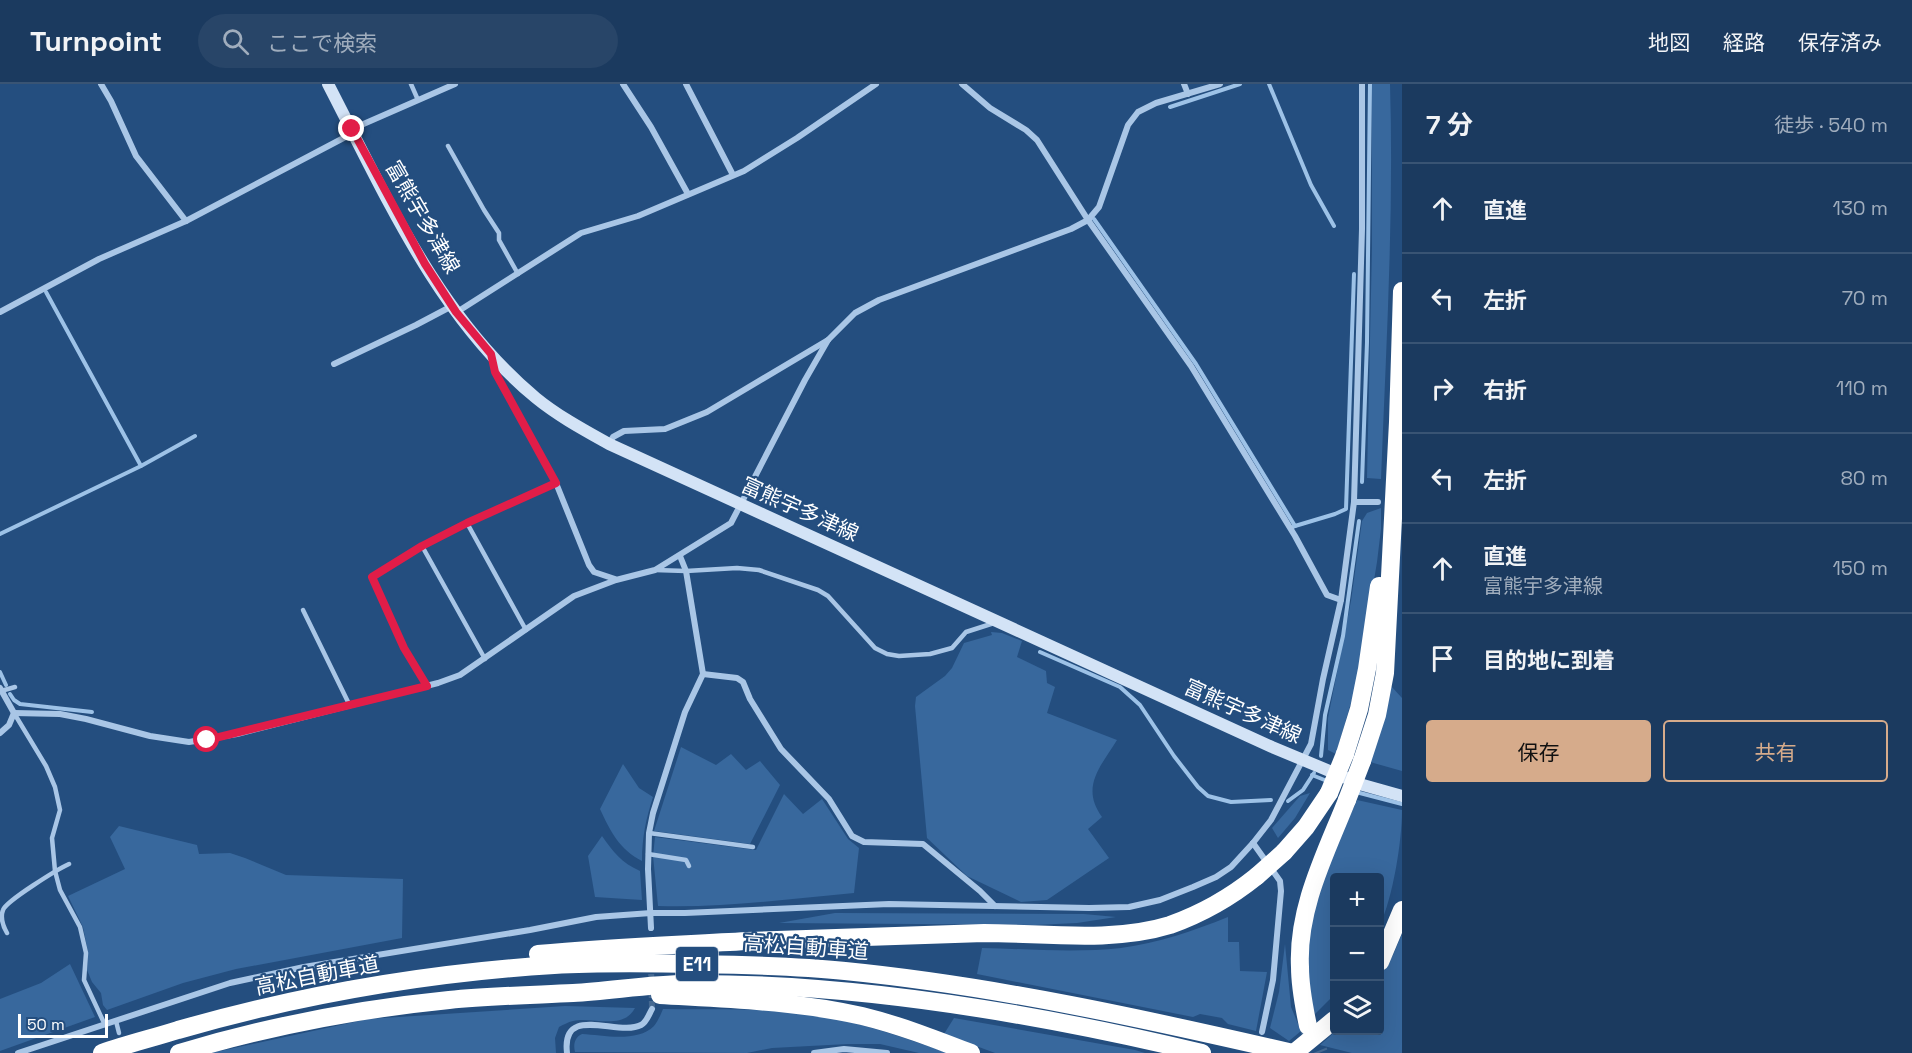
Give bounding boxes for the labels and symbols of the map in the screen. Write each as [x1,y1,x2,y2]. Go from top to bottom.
route end [338,115,364,141]
street label: 富熊宇多津線 [380,156,466,278]
street label: 富熊宇多津線 [737,471,863,547]
street label: 富熊宇多津線 [1180,673,1306,749]
route start [193,726,219,752]
street label: 高松自動車道 [742,929,870,965]
road number: E11 [676,947,718,981]
street label: 高松自動車道 [253,950,381,1000]
scale bar [18,1011,108,1038]

